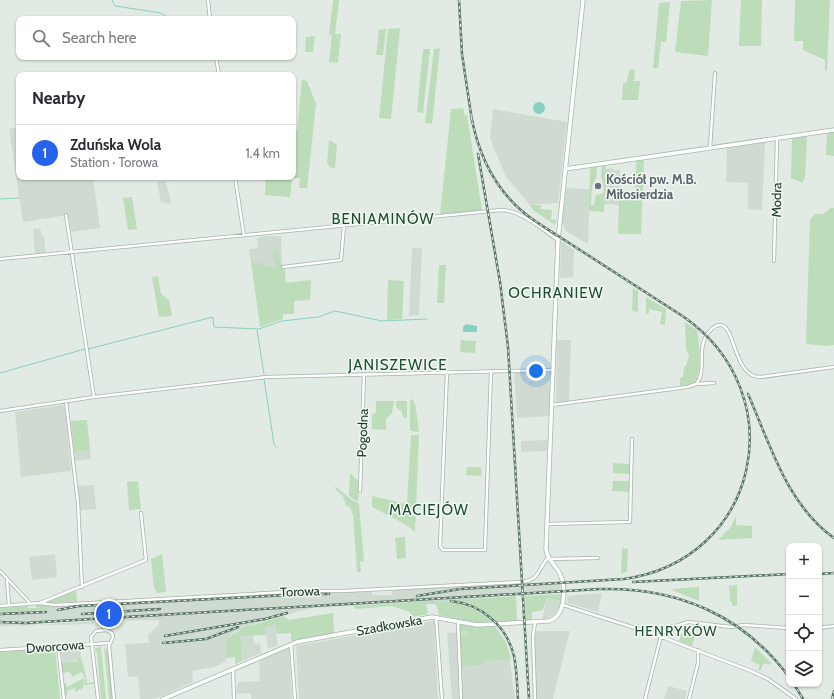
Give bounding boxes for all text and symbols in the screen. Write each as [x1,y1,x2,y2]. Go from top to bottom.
search box [16,16,296,60]
icon: search [30,27,52,49]
text: Search here [62,29,137,47]
text: Nearby [32,88,85,108]
text: Zduńska Wola [70,136,161,154]
text: 1 [43,145,47,161]
text: 1.4 km [245,145,280,161]
text: Station · Torowa [70,154,158,170]
place label: Kościół pw. M.B. Miłosierdzia [606,171,697,202]
marker: Kościół pw. M.B. Miłosierdzia [593,181,603,191]
street label: Modra [768,182,784,218]
district label: BENIAMINÓW [332,209,435,228]
district label: OCHRANIEW [508,284,604,302]
district label: JANISZEWICE [347,356,448,374]
your location [526,361,546,381]
street label: Pogodna [353,408,371,458]
district label: MACIEJÓW [389,500,469,519]
map controls [786,543,822,687]
button: + [786,543,822,579]
button: − [786,579,822,615]
street label: Torowa [280,582,321,600]
pin: 1 [96,599,122,629]
street label: Szadkowska [355,611,424,639]
button: locate [786,615,822,651]
district label: HENRYKÓW [634,622,718,640]
street label: Dworcowa [25,636,85,656]
button: layers [786,651,822,687]

